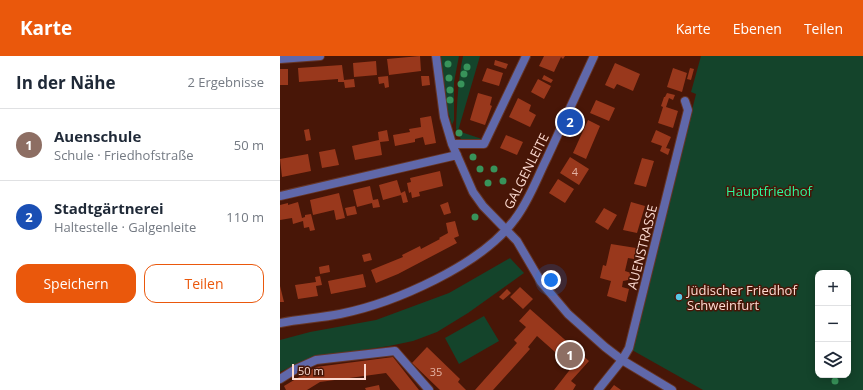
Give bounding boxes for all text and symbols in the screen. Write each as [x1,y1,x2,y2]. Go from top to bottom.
text: Karte [20,15,72,41]
text: Karte [676,19,711,38]
text: Ebenen [733,19,782,38]
text: Teilen [804,19,843,38]
text: In der Nähe [16,71,115,94]
text: 2 Ergebnisse [187,73,264,91]
pin: 2 [557,107,583,137]
text: Auenschule [54,126,141,146]
street label: GALGENLEITE [499,130,553,212]
text: 1 [25,136,33,154]
text: 50 m [234,136,264,154]
text: Schule · Friedhofstraße [54,146,194,164]
house number: 4 [572,164,579,179]
park label: Hauptfriedhof [726,182,813,200]
text: Stadtgärtnerei [54,198,164,218]
street label: AUENSTRASSE [623,203,661,291]
text: 2 [25,208,33,226]
text: 110 m [226,208,264,226]
text: Haltestelle · Galgenleite [54,218,196,236]
button: Speichern [16,264,136,303]
button: Teilen [144,264,264,303]
your location [541,270,561,290]
map controls [815,270,851,378]
button: + [815,270,851,306]
place label: Jüdischer Friedhof Schweinfurt [685,281,797,314]
marker: Jüdischer Friedhof Schweinfurt [674,292,684,302]
button: − [815,306,851,342]
pin: 1 [557,340,583,370]
button: layers [815,342,851,378]
scale bar [292,362,366,381]
text: 50 m [298,363,324,378]
house number: 35 [430,364,442,379]

